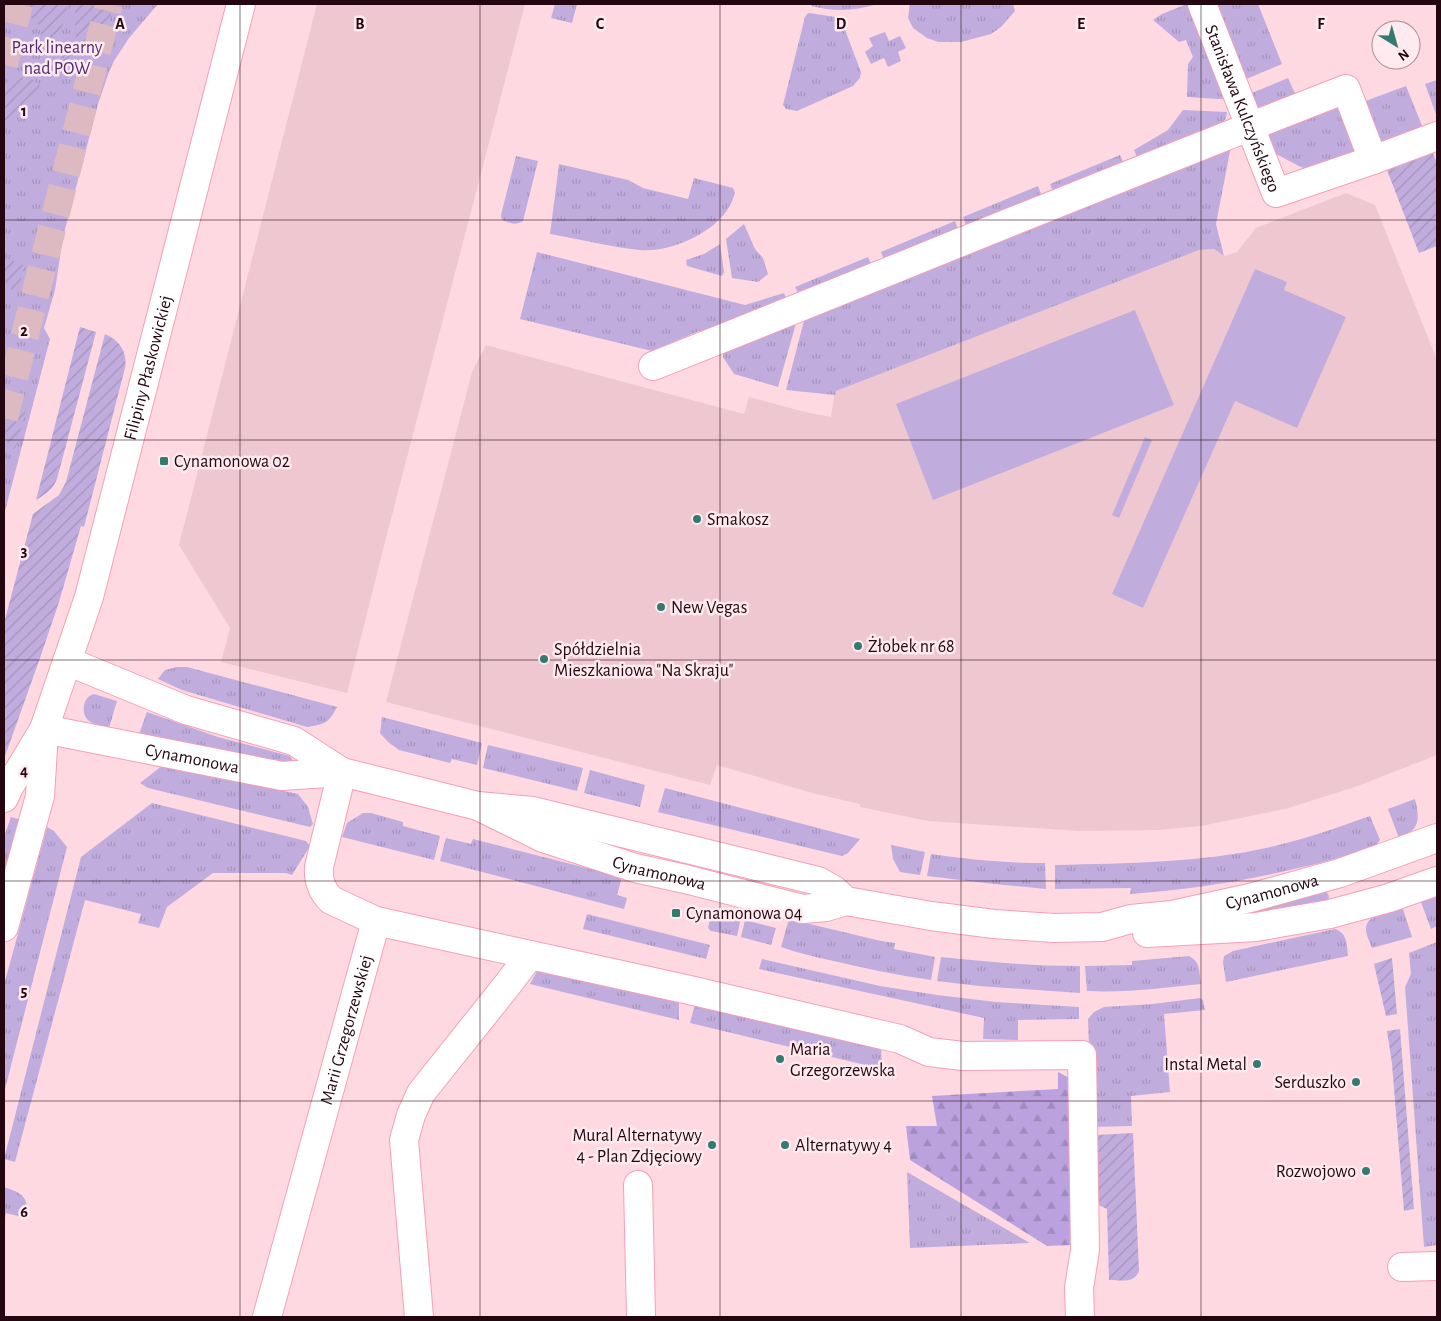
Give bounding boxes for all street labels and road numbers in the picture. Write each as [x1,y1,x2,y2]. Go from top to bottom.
street label: Stanisława Kulczyńskiego [1201,22,1283,195]
street label: Filipiny Płaskowickiej [122,294,176,442]
street label: Cynamonowa [143,741,241,777]
street label: Cynamonowa [610,853,708,894]
street label: Cynamonowa [1224,871,1321,913]
street label: Marii Grzegorzewskiej [318,953,376,1107]

